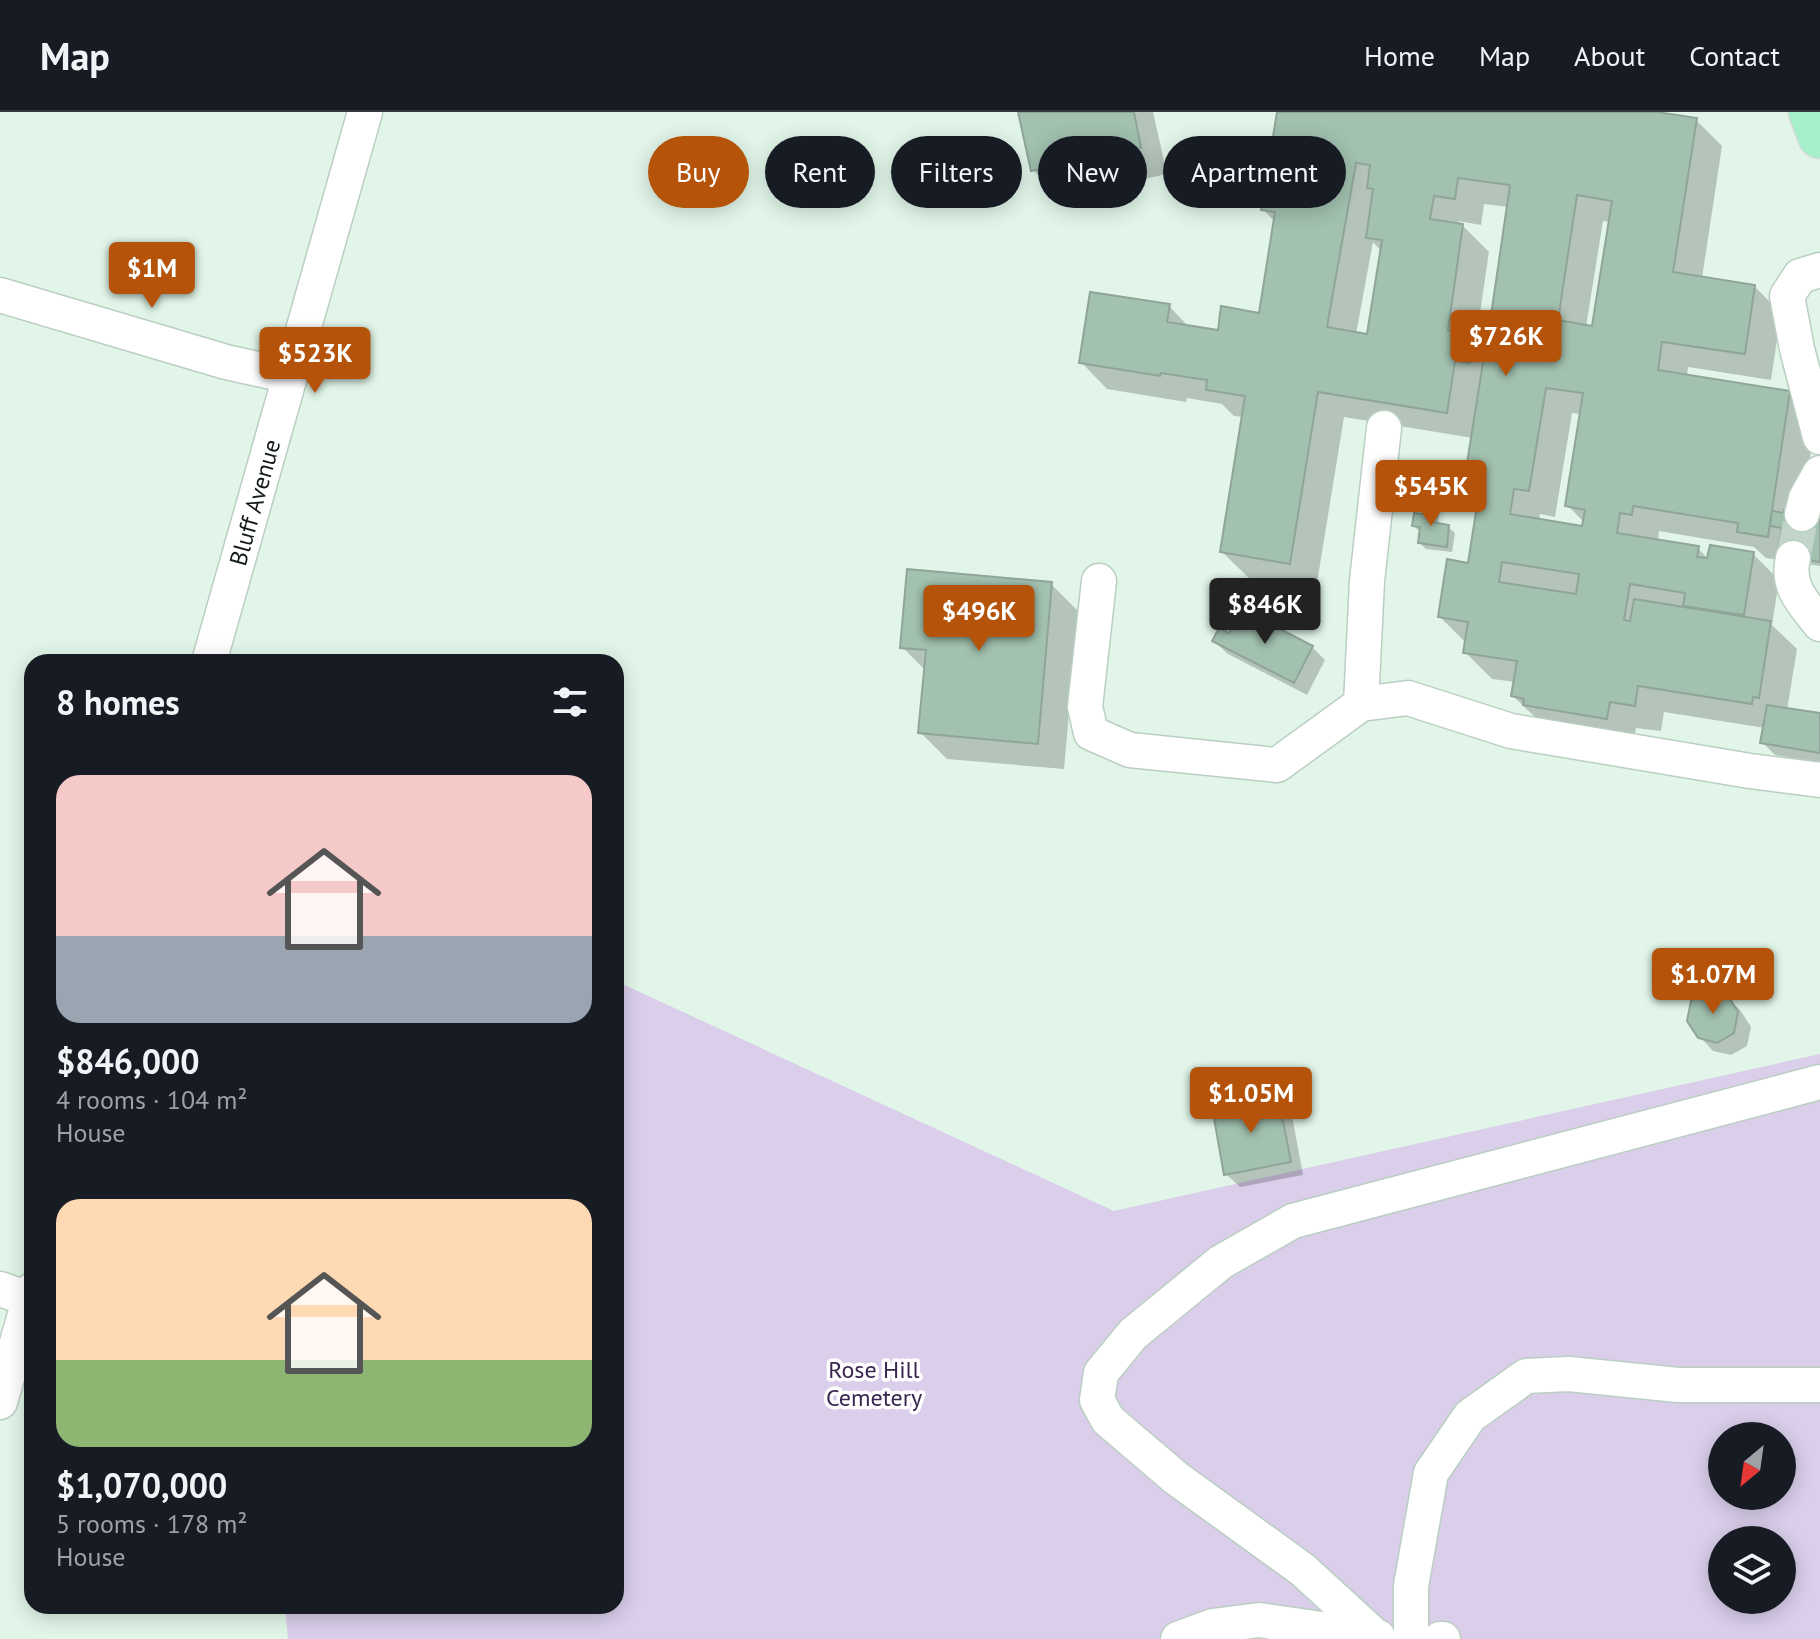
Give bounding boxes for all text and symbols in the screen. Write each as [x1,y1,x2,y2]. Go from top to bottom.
text: Map [40,31,110,80]
text: Home [1364,37,1435,74]
text: Map [1479,37,1530,74]
text: About [1574,37,1645,74]
text: Contact [1689,37,1780,74]
chip: Buy [648,136,749,208]
chip: Rent [765,136,875,208]
chip: Filters [891,136,1022,208]
chip: New [1038,136,1147,208]
chip: Apartment [1163,136,1346,208]
pin: $1M [113,242,191,310]
text: $1M [127,251,177,284]
pin: $726K [1450,310,1562,378]
text: $726K [1468,319,1544,352]
pin: $523K [259,327,371,395]
text: $523K [277,336,353,369]
street label: Bluff Avenue [222,436,287,569]
pin: $545K [1375,460,1487,528]
text: $545K [1393,469,1469,502]
pin: $846K [1209,578,1321,646]
pin: $496K [923,585,1035,653]
text: $846K [1227,587,1303,620]
text: $496K [941,594,1017,627]
text: 8 homes [56,680,180,724]
icon: filters [548,680,592,724]
icon: home [252,827,396,971]
pin: $1.07M [1648,948,1778,1016]
text: $1.07M [1670,957,1756,990]
text: $846,000 [56,1039,200,1083]
pin: $1.05M [1186,1067,1316,1135]
text: $1.05M [1208,1076,1294,1109]
text: 4 rooms · 104 m² [56,1083,248,1116]
text: House [56,1116,126,1149]
icon: home [252,1251,396,1395]
park label: Rose Hill Cemetery [826,1354,922,1413]
north arrow [1708,1422,1796,1510]
map controls [1708,1422,1796,1614]
text: $1,070,000 [56,1463,227,1507]
text: 5 rooms · 178 m² [56,1507,248,1540]
button: layers [1708,1526,1796,1614]
text: House [56,1540,126,1573]

